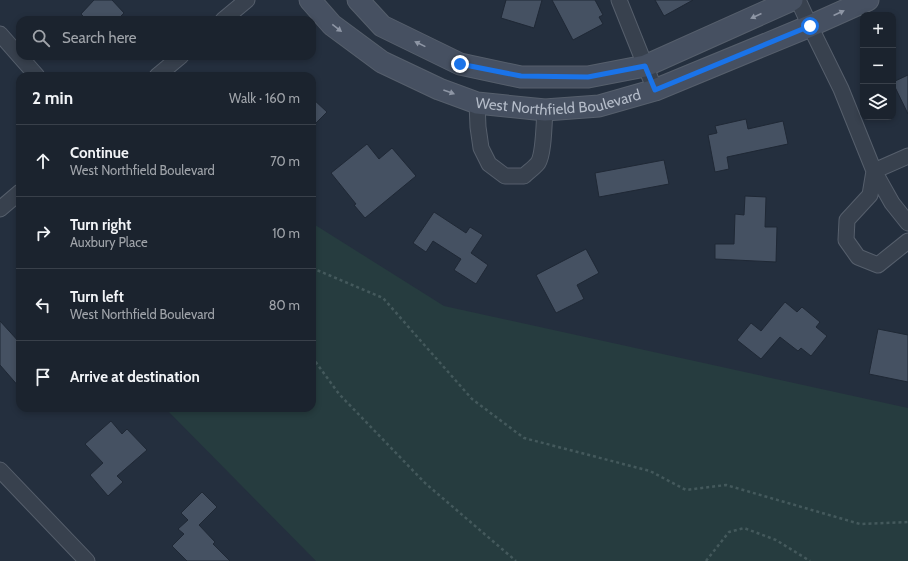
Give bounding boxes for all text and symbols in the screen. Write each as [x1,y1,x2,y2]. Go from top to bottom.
one-way arrow [833,10,845,16]
map controls [860,12,896,120]
button: + [860,12,896,48]
one-way arrow [751,13,762,19]
search box [16,16,316,60]
route start [801,17,819,35]
one-way arrow [331,23,342,32]
icon: search [30,27,52,49]
text: Search here [62,29,137,47]
one-way arrow [414,41,426,47]
button: − [860,48,896,84]
route end [451,55,469,73]
button: layers [860,84,896,120]
street label: West Northfield Boulevard [475,86,643,119]
text: 2 min [32,88,73,108]
text: Walk · 160 m [229,90,300,106]
one-way arrow [443,90,455,96]
text: Continue [70,144,129,162]
icon: ahead [32,150,54,172]
text: 70 m [270,153,300,169]
text: West Northfield Boulevard [70,162,215,178]
text: Turn right [70,216,131,234]
icon: right [32,222,54,244]
text: 10 m [272,225,300,241]
text: Auxbury Place [70,234,148,250]
text: Turn left [70,288,124,306]
icon: left [32,294,54,316]
text: 80 m [269,297,300,313]
text: West Northfield Boulevard [70,306,215,322]
icon: arrive [32,366,54,388]
text: Arrive at destination [70,368,200,386]

